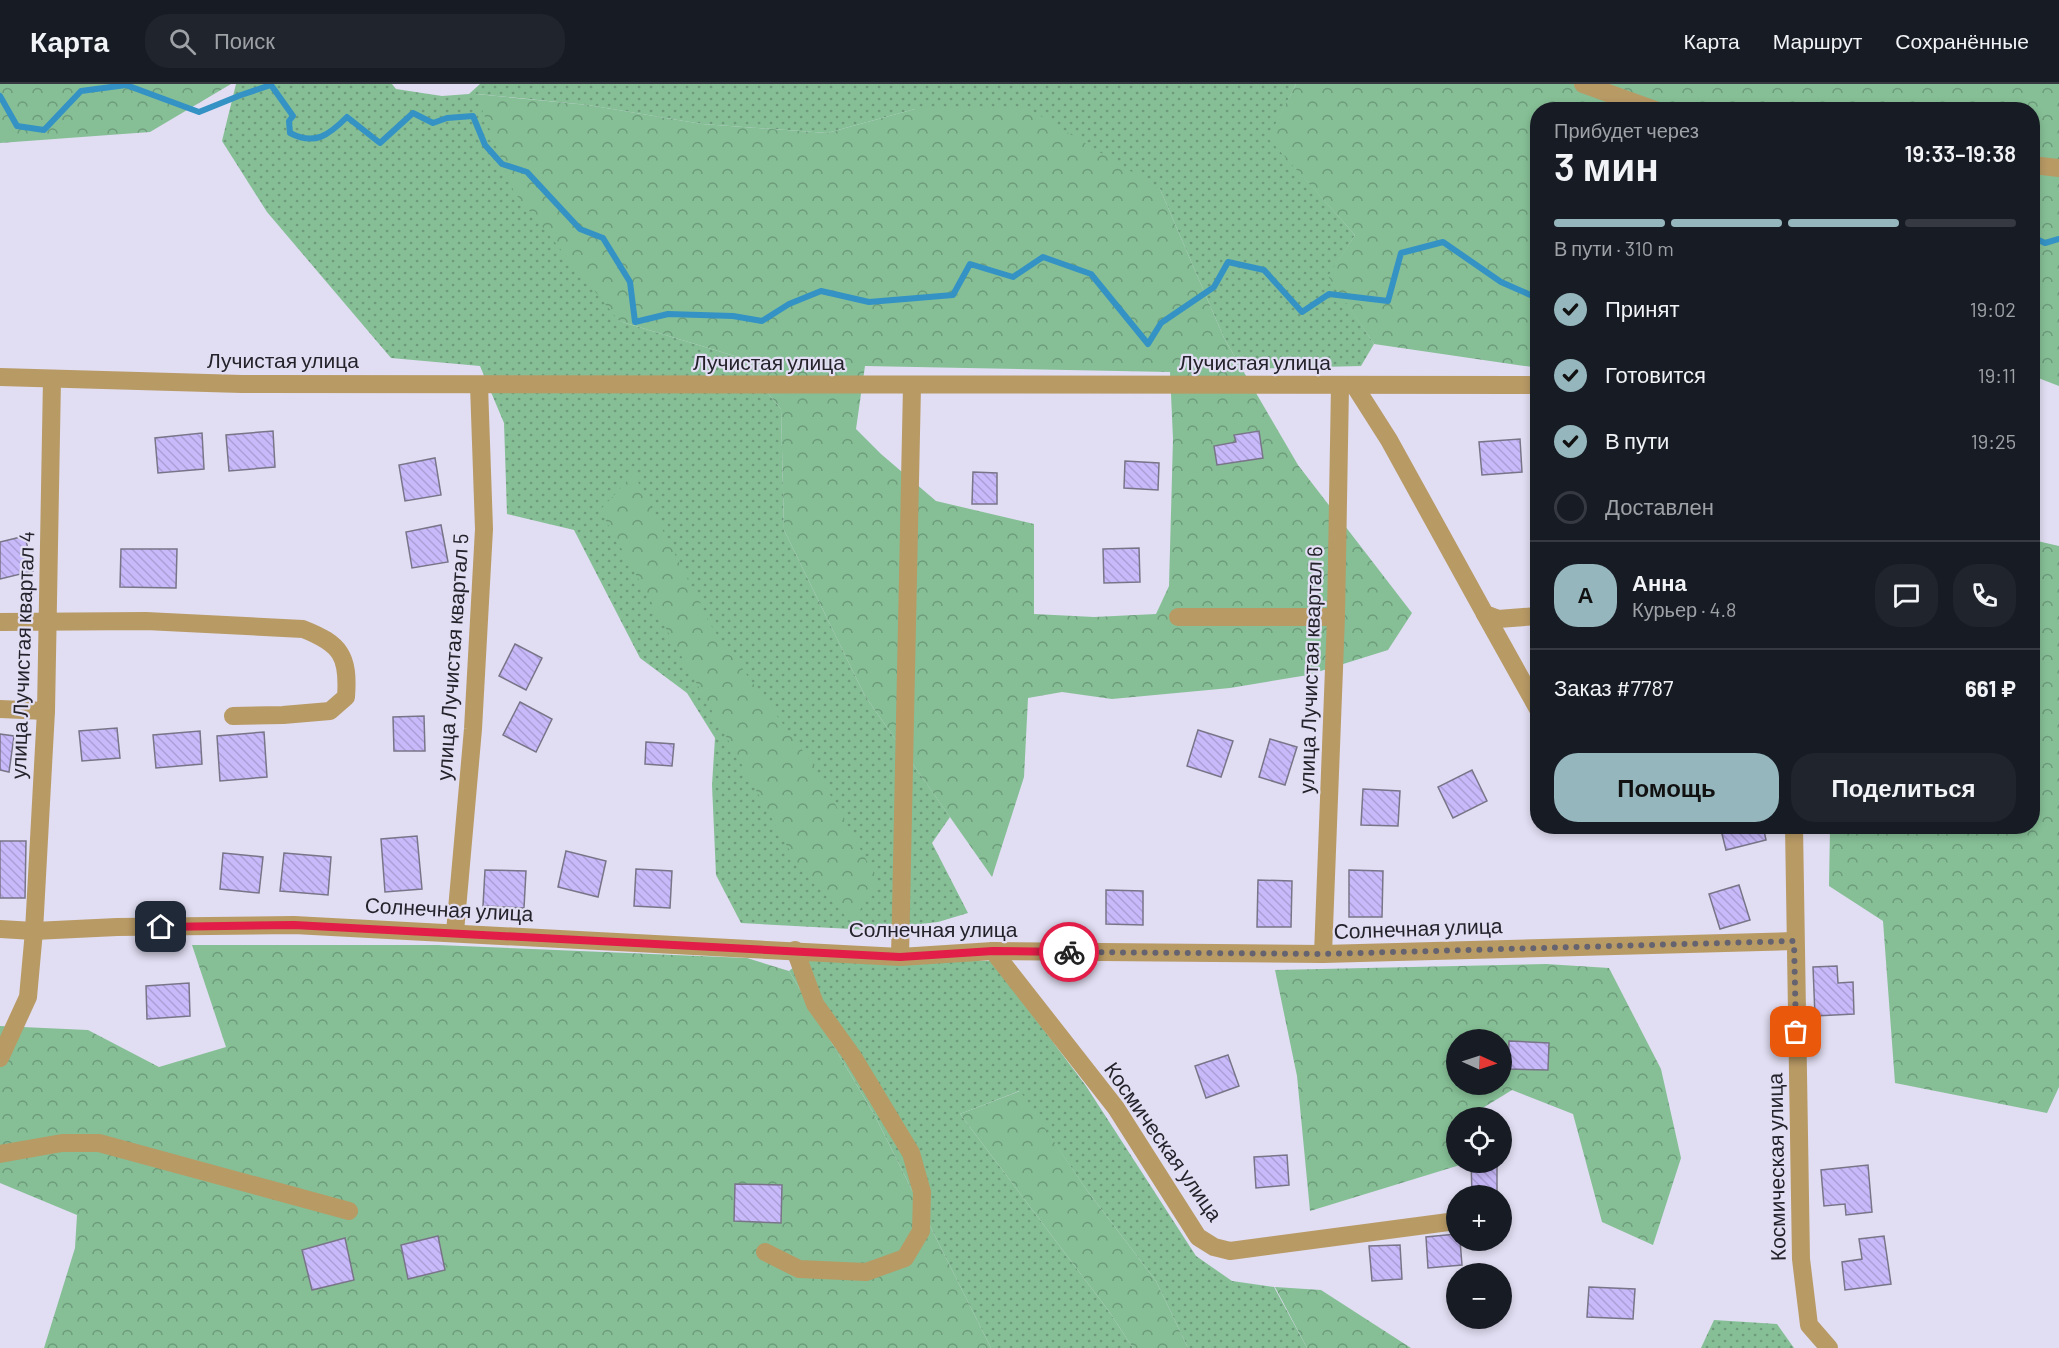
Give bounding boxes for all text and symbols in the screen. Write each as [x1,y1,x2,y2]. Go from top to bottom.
search box [145,14,565,68]
text: Карта [30,24,109,58]
icon: search [166,25,199,58]
text: Поиск [214,27,275,53]
text: Карта [1684,28,1740,53]
text: Маршрут [1773,28,1862,53]
text: Сохранённые [1895,28,2029,53]
text: Прибудет через [1554,118,1699,142]
text: 19:33–19:38 [1905,140,2016,166]
text: 3 мин [1554,142,1659,189]
text: В пути · 310 m [1554,236,1674,260]
icon: check [1554,293,1587,326]
text: Принят [1605,295,1679,321]
text: 19:02 [1970,297,2016,321]
street label: Лучистая улица [207,347,359,372]
street label: Лучистая улица [693,349,845,374]
street label: Лучистая улица [1179,349,1331,374]
icon: check [1554,359,1587,392]
text: Готовится [1605,361,1706,387]
text: 19:11 [1978,363,2016,387]
icon: check [1554,425,1587,458]
text: В пути [1605,427,1669,453]
text: 19:25 [1971,429,2016,453]
text: Доставлен [1605,493,1714,519]
street label: улица Лучистая квартал 4 [5,530,38,779]
street label: улица Лучистая квартал 5 [430,533,473,781]
street label: улица Лучистая квартал 6 [1293,546,1326,794]
button: chat [1875,564,1938,627]
button: phone [1953,564,2016,627]
text: Анна [1632,569,1687,595]
text: А [1578,581,1593,607]
text: Курьер · 4.8 [1632,597,1736,621]
text: Заказ #7787 [1554,674,1673,700]
text: 661 ₽ [1965,675,2016,701]
button: Помощь [1554,753,1779,822]
button: Поделиться [1791,753,2016,822]
street label: Солнечная улица [364,892,534,925]
pin [135,901,186,952]
icon: home [144,910,177,943]
street label: Солнечная улица [1333,912,1503,943]
street label: Солнечная улица [849,916,1018,941]
courier [1039,922,1099,982]
icon: bike [1053,936,1086,969]
pin [1770,1006,1821,1057]
icon: bag [1779,1015,1812,1048]
north arrow [1446,1029,1512,1095]
map controls [1446,1029,1512,1329]
street label: Космическая улица [1100,1057,1229,1226]
street label: Космическая улица [1761,1072,1790,1261]
button: locate [1446,1107,1512,1173]
button: + [1446,1185,1512,1251]
button: − [1446,1263,1512,1329]

